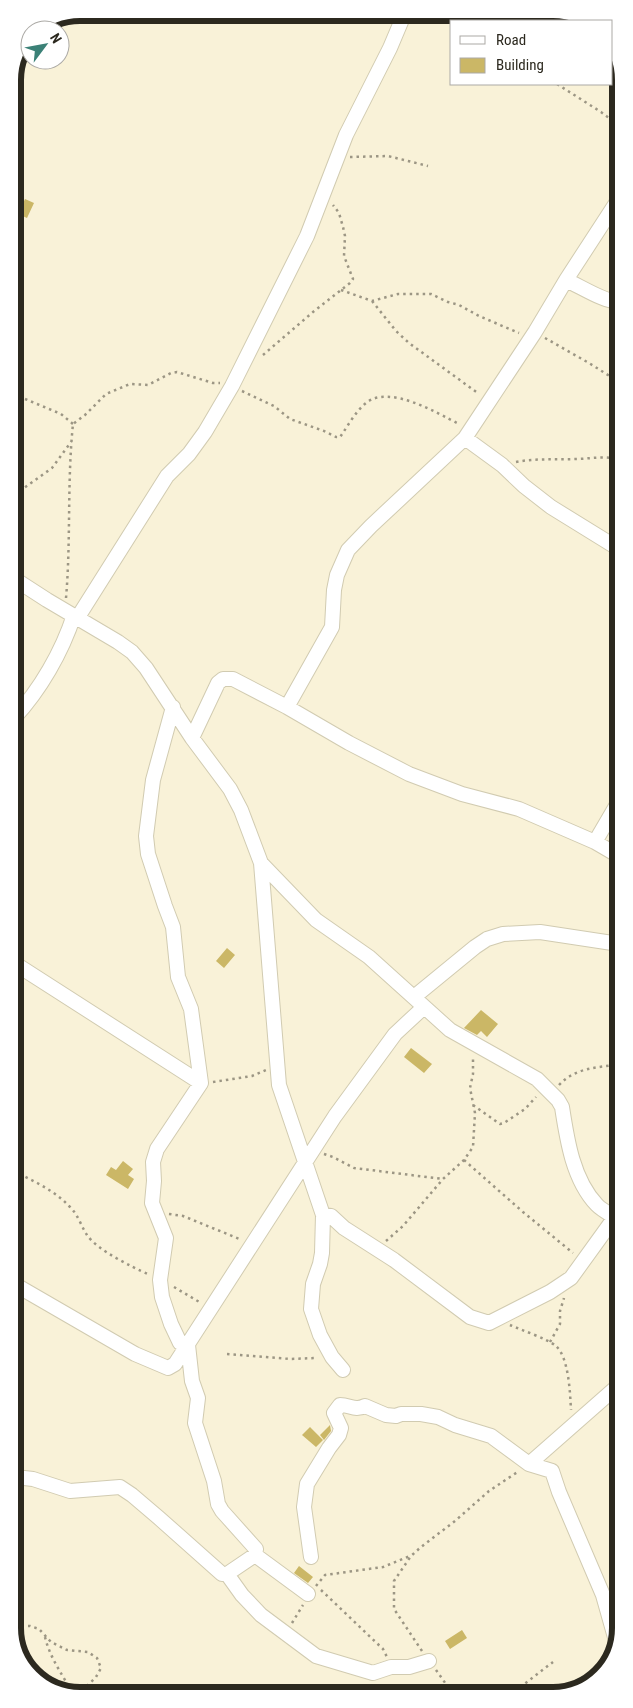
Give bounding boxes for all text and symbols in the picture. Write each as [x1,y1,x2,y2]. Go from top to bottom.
north arrow [20,20,70,70]
legend [450,20,613,85]
text: N [47,30,65,46]
text: Road [496,31,526,49]
text: Building [496,56,544,74]

